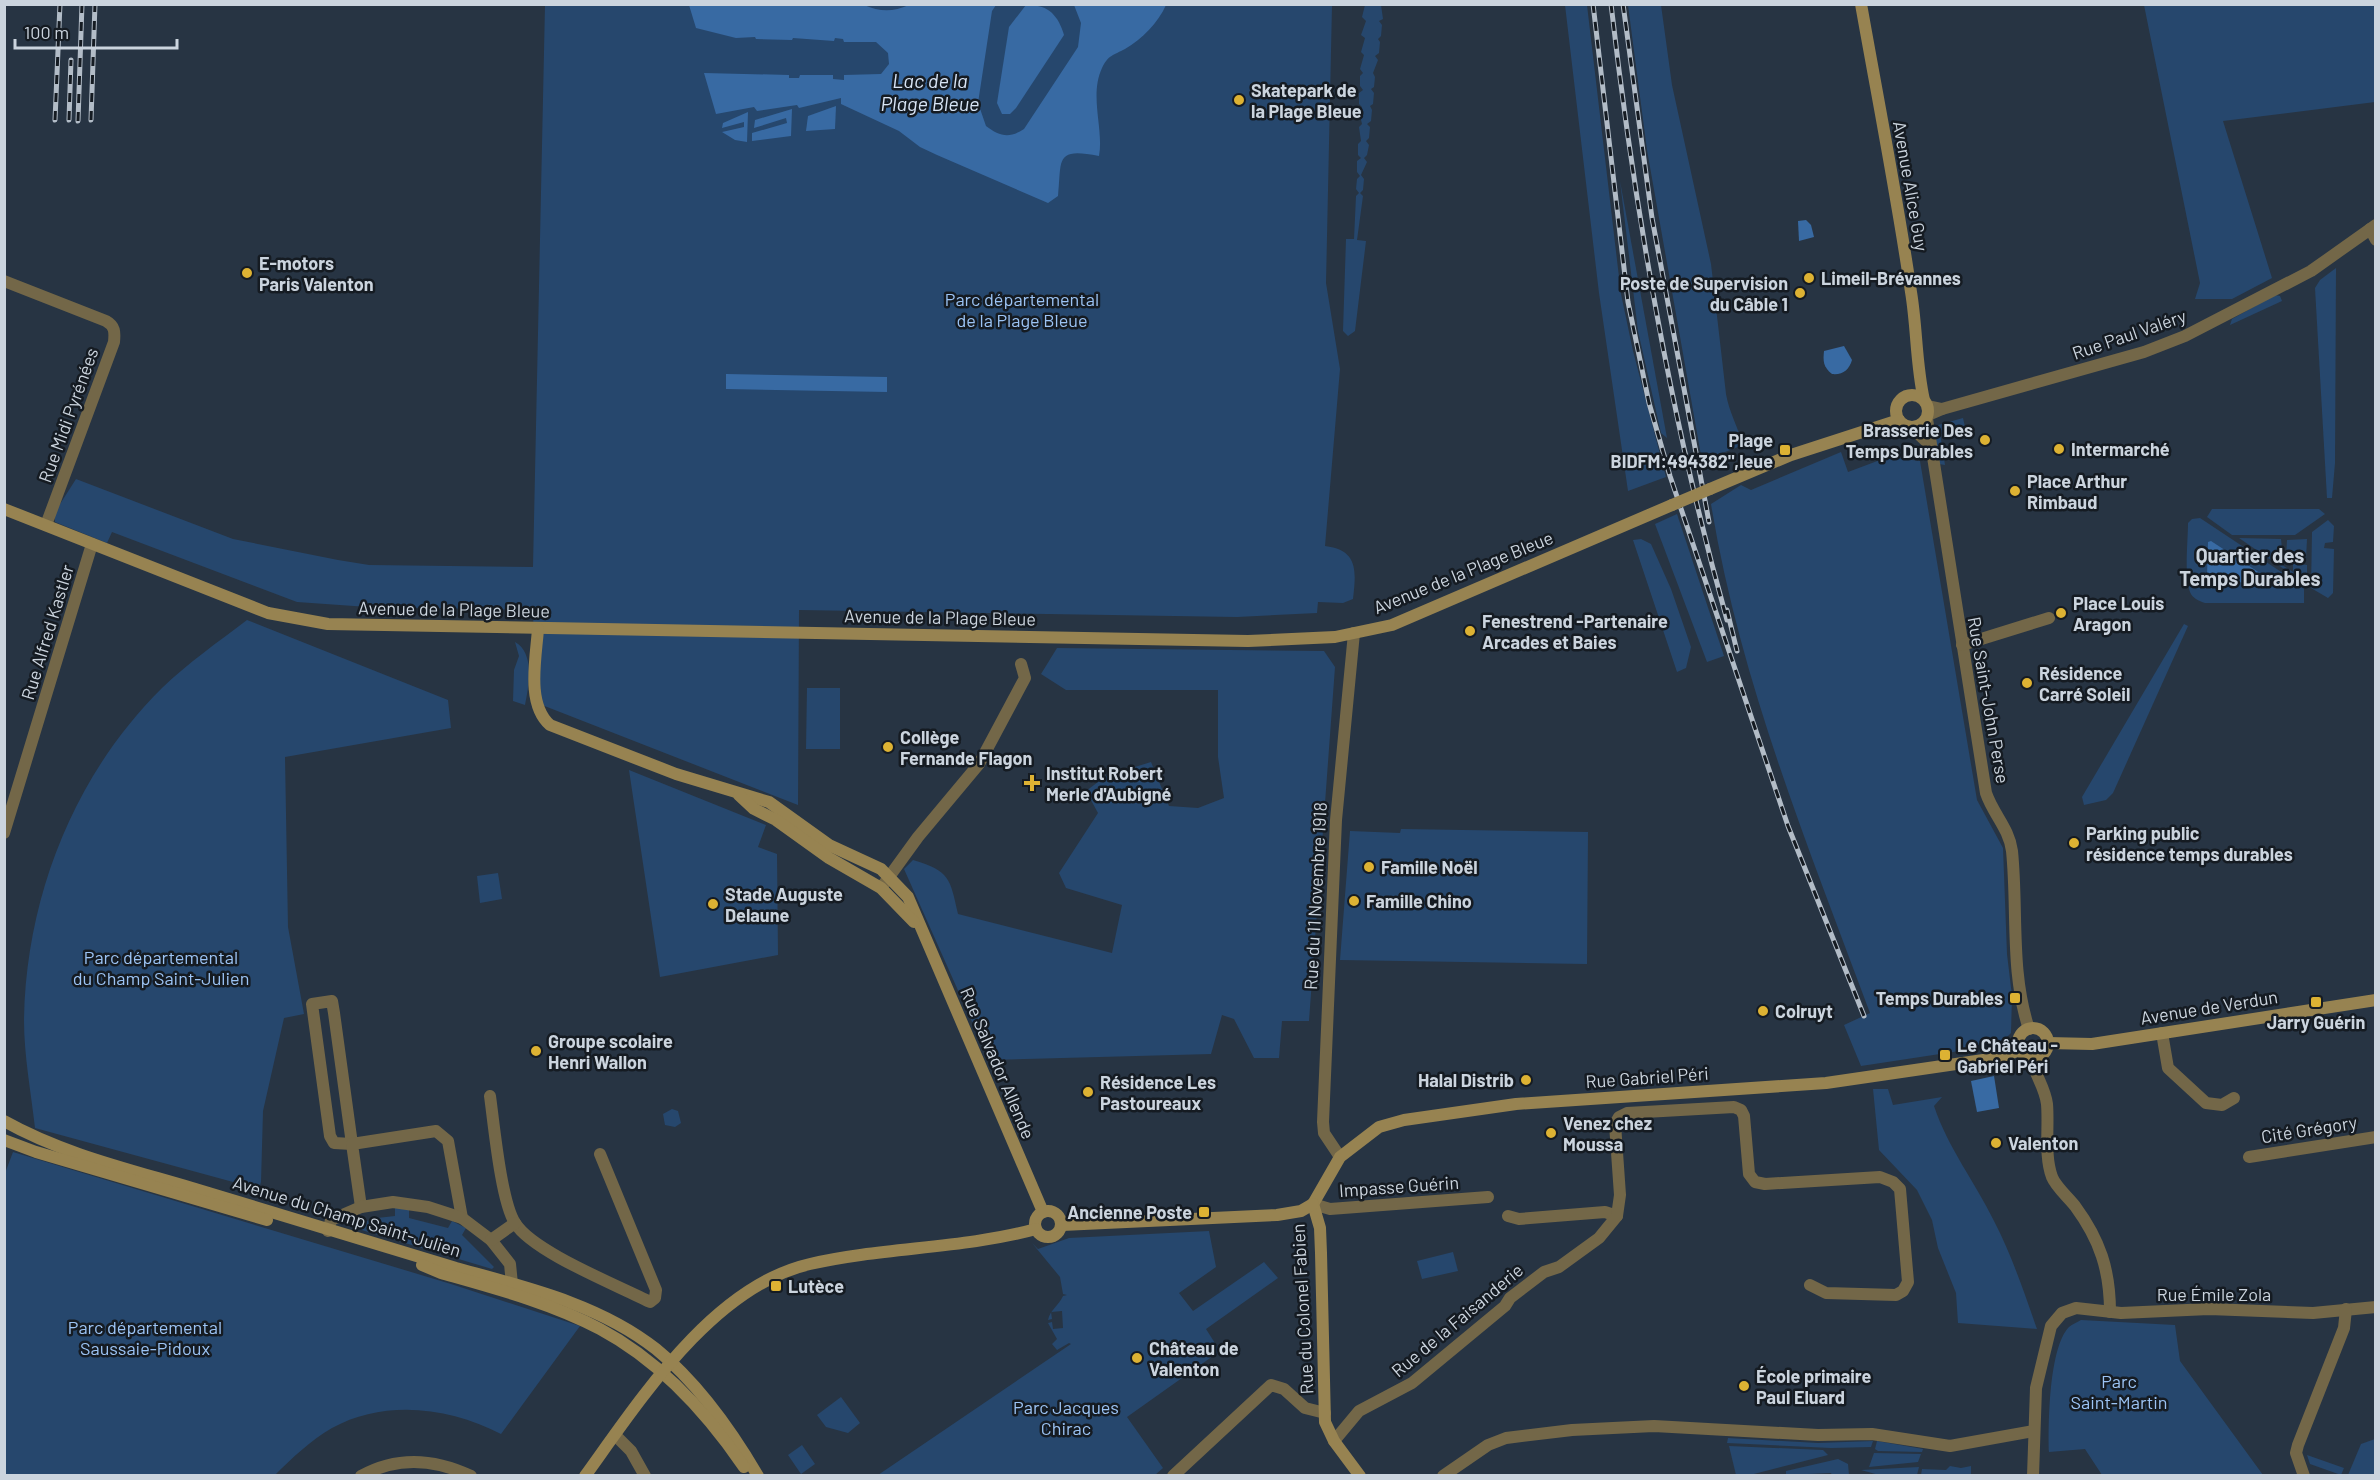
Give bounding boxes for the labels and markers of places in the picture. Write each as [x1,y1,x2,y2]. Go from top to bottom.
place label: Skatepark de la Plage Bleue [1251,79,1362,122]
marker: Skatepark de la Plage Bleue [1232,93,1246,107]
place label: E-motors Paris Valenton [259,252,374,295]
marker: E-motors Paris Valenton [240,266,254,280]
place label: Limeil-Brévannes [1821,267,1961,289]
marker: Limeil-Brévannes [1802,271,1816,285]
place label: Poste de Supervision du Câble 1 [1620,272,1788,315]
marker: Poste de Supervision du Câble 1 [1793,286,1807,300]
place label: Brasserie Des Temps Durables [1846,419,1973,462]
place label: Plage BIDFM:494382",leue [1611,429,1773,472]
marker: Brasserie Des Temps Durables [1978,433,1992,447]
place label: Intermarché [2071,438,2170,460]
marker: Intermarché [2052,442,2066,456]
marker: Plage BIDFM:494382",leue [1778,443,1792,457]
place label: Place Arthur Rimbaud [2027,470,2127,513]
marker: Place Arthur Rimbaud [2008,484,2022,498]
place label: Place Louis Aragon [2073,592,2164,635]
marker: Place Louis Aragon [2054,606,2068,620]
place label: Fenestrend -Partenaire Arcades et Baies [1482,610,1668,653]
marker: Fenestrend -Partenaire Arcades et Baies [1463,624,1477,638]
place label: Résidence Carré Soleil [2039,662,2130,705]
marker: Résidence Carré Soleil [2020,676,2034,690]
place label: Collège Fernande Flagon [900,726,1032,769]
marker: Collège Fernande Flagon [881,740,895,754]
place label: Institut Robert Merle d'Aubigné [1046,762,1171,805]
marker: Institut Robert Merle d'Aubigné [1023,774,1041,792]
place label: Parking public résidence temps durables [2086,822,2293,865]
marker: Parking public résidence temps durables [2067,836,2081,850]
place label: Famille Noël [1381,856,1478,878]
marker: Famille Noël [1362,860,1376,874]
place label: Stade Auguste Delaune [725,883,843,926]
place label: Famille Chino [1366,890,1472,912]
marker: Famille Chino [1347,894,1361,908]
marker: Stade Auguste Delaune [706,897,720,911]
place label: Temps Durables [1876,987,2003,1009]
marker: Temps Durables [2008,991,2022,1005]
marker: Jarry Guérin [2309,995,2323,1009]
place label: Colruyt [1775,1000,1833,1022]
marker: Colruyt [1756,1004,1770,1018]
place label: Jarry Guérin [2267,1011,2365,1033]
place label: Groupe scolaire Henri Wallon [548,1030,673,1073]
place label: Le Château - Gabriel Péri [1957,1034,2058,1077]
marker: Groupe scolaire Henri Wallon [529,1044,543,1058]
marker: Le Château - Gabriel Péri [1938,1048,1952,1062]
place label: Halal Distrib [1418,1069,1514,1091]
place label: Résidence Les Pastoureaux [1100,1071,1216,1114]
marker: Halal Distrib [1519,1073,1533,1087]
marker: Résidence Les Pastoureaux [1081,1085,1095,1099]
place label: Venez chez Moussa [1563,1112,1652,1155]
marker: Venez chez Moussa [1544,1126,1558,1140]
place label: Valenton [2008,1132,2078,1154]
marker: Valenton [1989,1136,2003,1150]
place label: Ancienne Poste [1067,1201,1192,1223]
marker: Ancienne Poste [1197,1205,1211,1219]
place label: Lutèce [788,1275,844,1297]
marker: Lutèce [769,1279,783,1293]
place label: Château de Valenton [1149,1337,1239,1380]
marker: Château de Valenton [1130,1351,1144,1365]
place label: École primaire Paul Eluard [1756,1365,1871,1408]
marker: École primaire Paul Eluard [1737,1379,1751,1393]

